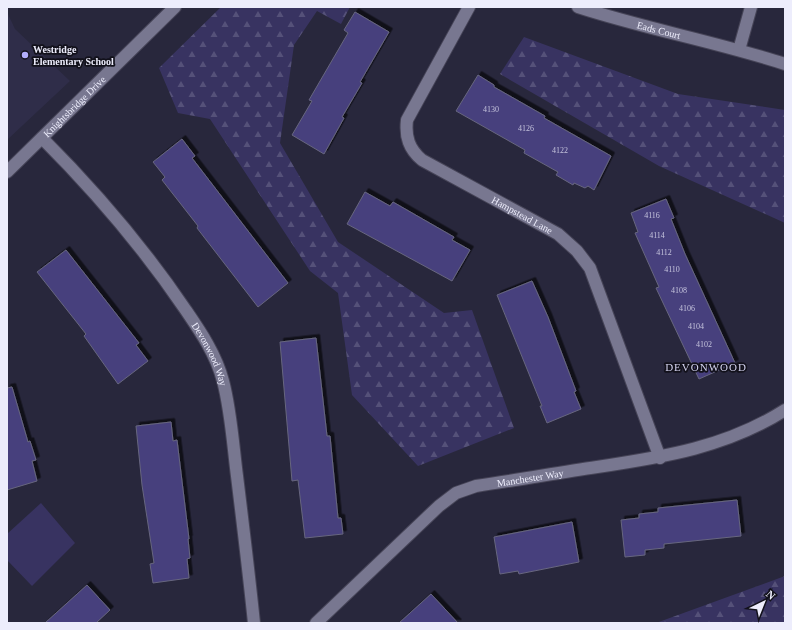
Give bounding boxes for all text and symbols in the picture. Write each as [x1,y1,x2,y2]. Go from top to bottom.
street label: Eads Court [636,19,682,41]
place label: Westridge Elementary School [33,44,114,67]
marker: Westridge Elementary School [20,50,30,60]
street label: Knightsbridge Drive [41,73,108,139]
house number: 4130 [483,105,499,114]
house number: 4126 [518,124,534,133]
house number: 4122 [552,146,568,155]
street label: Hampstead Lane [490,194,555,236]
house number: 4116 [644,211,660,220]
house number: 4114 [649,231,665,240]
house number: 4112 [656,248,672,257]
house number: 4110 [664,265,680,274]
house number: 4108 [671,286,687,295]
house number: 4106 [679,304,695,313]
street label: Devonwood Way [190,320,229,387]
house number: 4104 [688,322,704,331]
house number: 4102 [696,340,712,349]
district label: DEVONWOOD [665,361,747,373]
street label: Manchester Way [496,467,564,489]
north arrow [744,582,784,622]
text: N [764,588,778,602]

